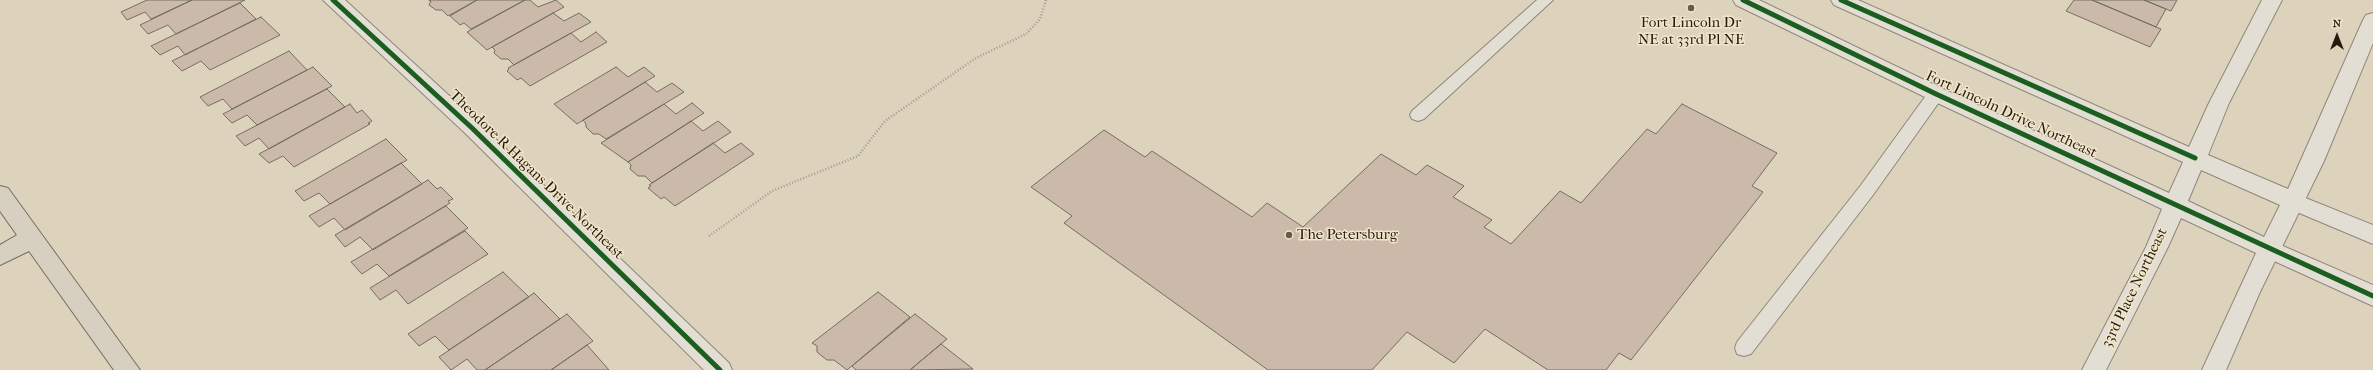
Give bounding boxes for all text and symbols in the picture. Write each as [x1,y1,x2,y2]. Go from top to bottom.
marker: Fort Lincoln Dr NE at 33rd Pl NE [1686,3,1696,13]
place label: Fort Lincoln Dr NE at 33rd Pl NE [1638,14,1744,49]
north arrow [2317,16,2357,56]
text: N [2333,17,2341,30]
street label: Fort Lincoln Drive Northeast [1923,67,2099,163]
street label: Theodore R Hagans Drive Northeast [445,87,627,263]
street label: 33rd Place Northeast [2098,225,2172,351]
place label: The Petersburg [1297,226,1398,244]
marker: The Petersburg [1284,230,1294,240]

